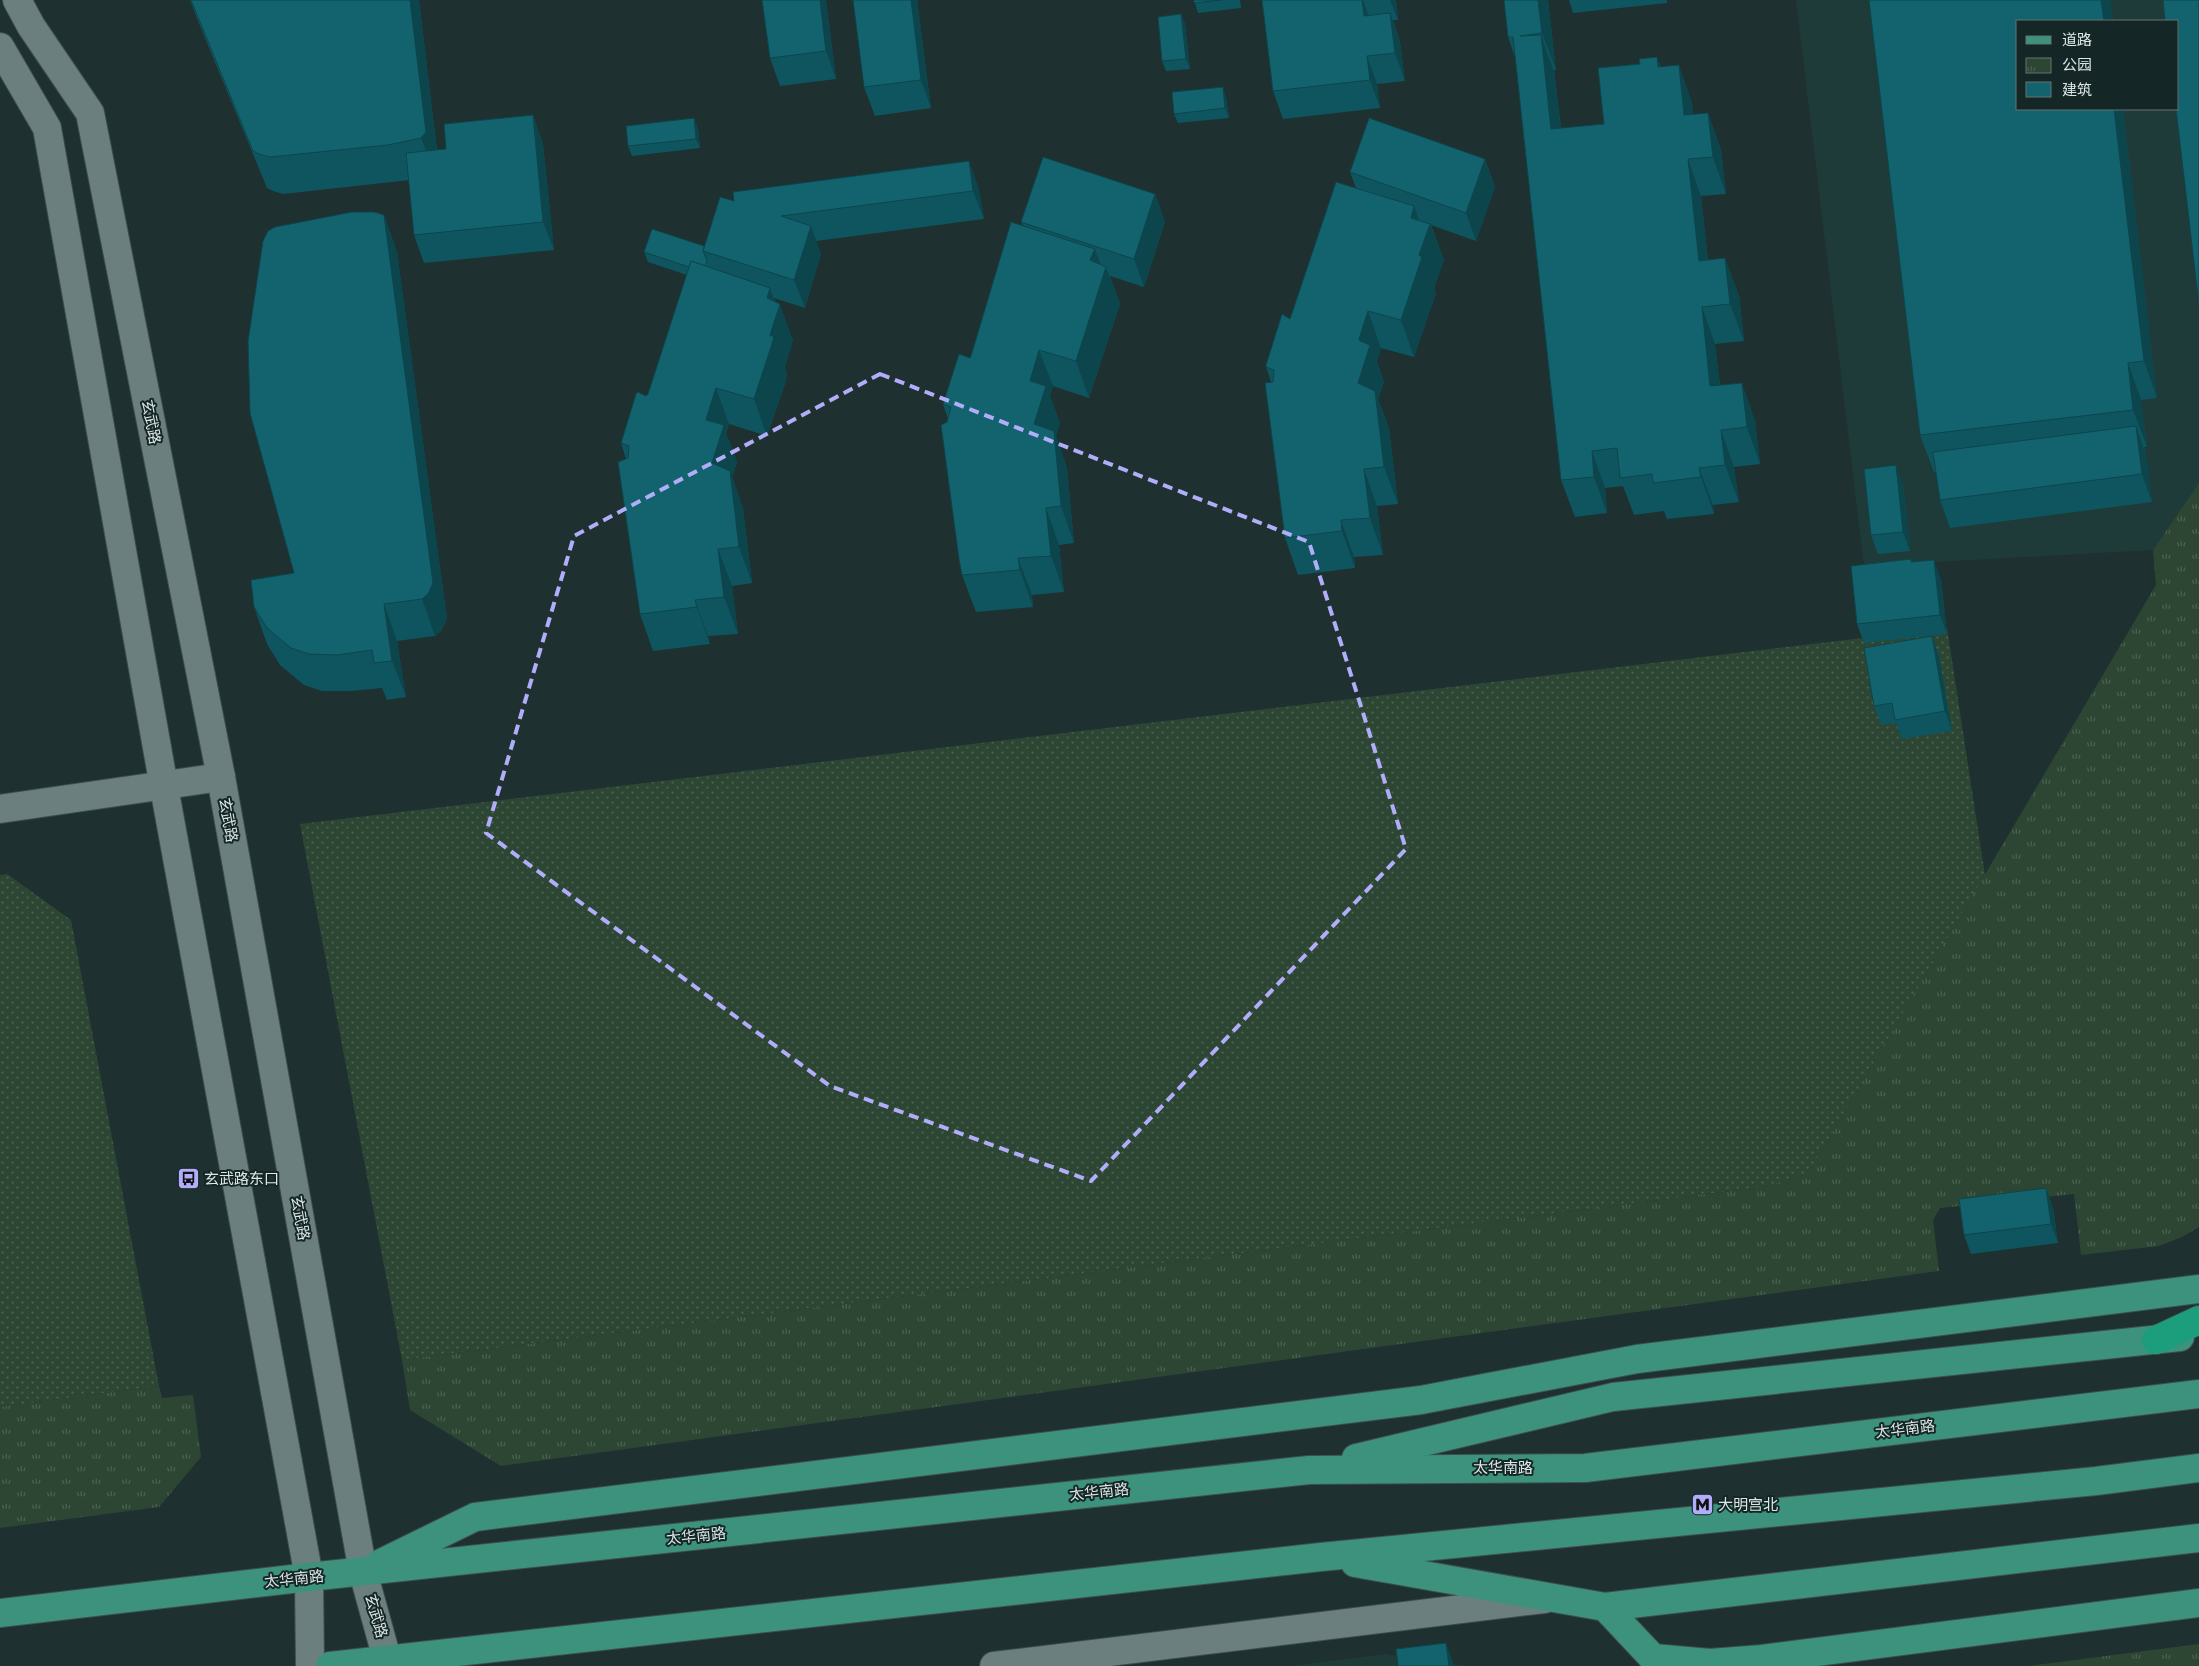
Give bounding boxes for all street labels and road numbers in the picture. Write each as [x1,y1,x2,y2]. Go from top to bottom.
street label: 玄武路 [136,398,167,446]
street label: 玄武路 [213,796,244,844]
street label: 玄武路 [285,1194,316,1242]
street label: 太华南路 [1874,1413,1936,1444]
street label: 太华南路 [1473,1456,1533,1479]
street label: 太华南路 [1068,1477,1130,1506]
street label: 太华南路 [665,1521,727,1550]
street label: 太华南路 [263,1564,325,1593]
street label: 玄武路 [359,1591,394,1641]

